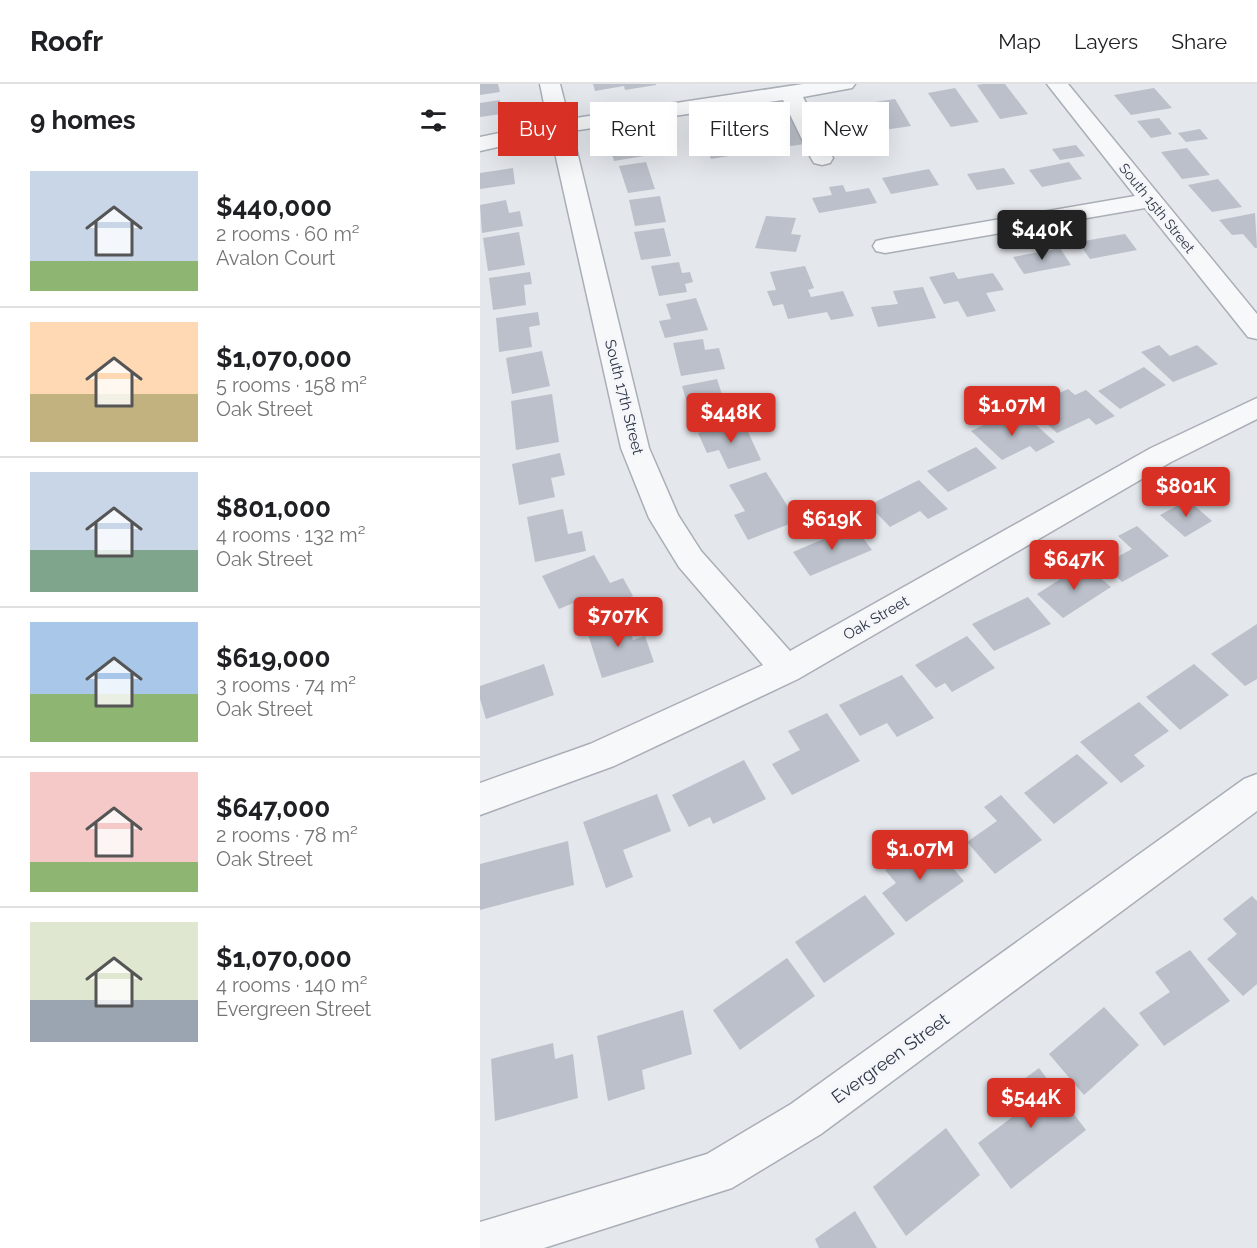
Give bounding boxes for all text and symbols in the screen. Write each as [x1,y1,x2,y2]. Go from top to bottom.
text: Roofr [30,25,103,58]
text: Map [998,29,1041,54]
text: Layers [1074,29,1138,54]
text: Share [1171,29,1227,54]
chip: Buy [498,102,578,156]
chip: Rent [590,102,677,156]
chip: Filters [689,102,790,156]
chip: New [802,102,889,156]
icon: filters [417,104,450,137]
text: 9 homes [30,105,136,135]
street label: South 15th Street [1116,160,1198,256]
text: $440,000 [216,192,332,222]
icon: home [78,195,150,267]
pin: $440K [1000,210,1084,261]
text: $440K [1011,217,1073,241]
text: 2 rooms · 60 m² [216,222,360,246]
text: Avalon Court [216,246,335,270]
street label: South 17th Street [601,338,647,456]
text: $1,070,000 [216,343,352,373]
icon: home [78,346,150,418]
text: 5 rooms · 158 m² [216,373,367,397]
pin: $1.07M [963,386,1061,437]
pin: $448K [689,393,773,444]
text: $1.07M [978,393,1046,417]
text: Oak Street [216,397,313,421]
text: $448K [701,400,761,424]
pin: $801K [1144,467,1228,518]
text: $801K [1156,474,1216,498]
text: $801,000 [216,493,331,523]
icon: home [78,496,150,568]
pin: $619K [790,500,874,551]
text: $619K [802,507,862,531]
text: 4 rooms · 132 m² [216,523,365,547]
pin: $647K [1032,540,1116,591]
text: Oak Street [216,547,313,571]
text: $647K [1044,547,1104,571]
street label: Oak Street [840,592,912,644]
pin: $707K [576,597,660,648]
text: $707K [588,604,648,628]
text: $619,000 [216,643,330,673]
icon: home [78,646,150,718]
text: 3 rooms · 74 m² [216,673,356,697]
text: Oak Street [216,697,313,721]
text: $647,000 [216,793,330,823]
icon: home [78,796,150,868]
text: 2 rooms · 78 m² [216,823,358,847]
pin: $1.07M [871,830,969,881]
text: $1.07M [886,837,954,861]
text: Oak Street [216,847,313,871]
text: $1,070,000 [216,943,352,973]
icon: home [78,946,150,1018]
text: 4 rooms · 140 m² [216,973,368,997]
text: Evergreen Street [216,997,371,1021]
street label: Evergreen Street [827,1008,953,1108]
pin: $544K [989,1078,1073,1129]
text: $544K [1001,1085,1061,1109]

